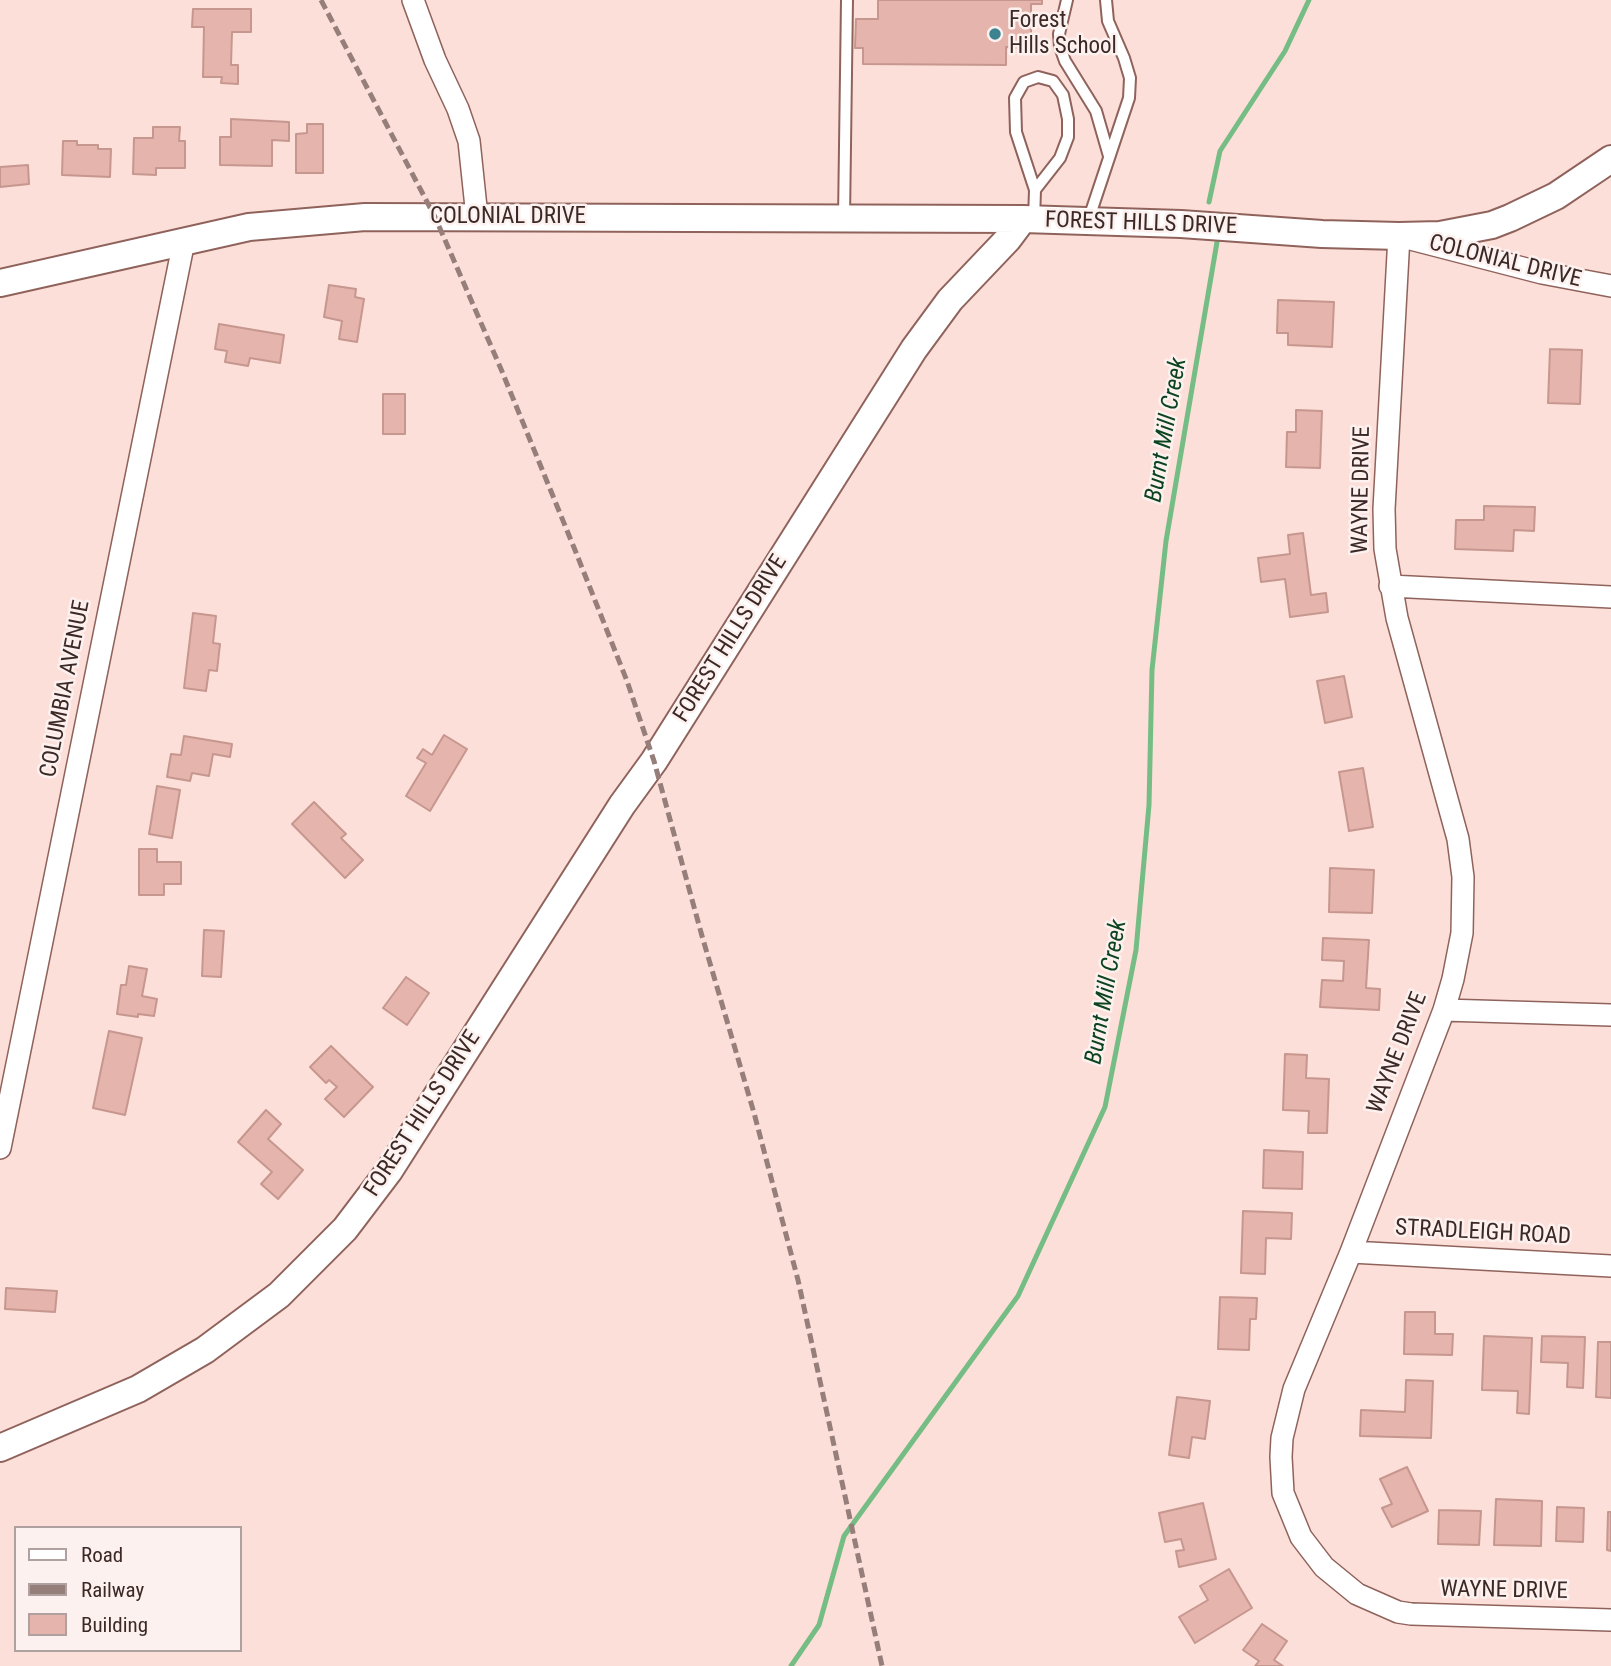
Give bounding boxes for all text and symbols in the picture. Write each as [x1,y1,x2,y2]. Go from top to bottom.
place label: Forest Hills School [1009,7,1117,61]
marker: Forest Hills School [987,26,1003,42]
street label: COLONIAL DRIVE [430,203,586,231]
street label: FOREST HILLS DRIVE [1044,207,1238,241]
street label: COLONIAL DRIVE [1426,230,1584,294]
water label: Burnt Mill Creek [1140,356,1194,504]
street label: WAYNE DRIVE [1347,426,1377,554]
street label: FOREST HILLS DRIVE [668,550,794,728]
street label: COLUMBIA AVENUE [35,598,97,780]
water label: Burnt Mill Creek [1080,918,1134,1066]
street label: WAYNE DRIVE [1362,988,1434,1118]
street label: FOREST HILLS DRIVE [359,1026,487,1202]
street label: STRADLEIGH ROAD [1394,1215,1572,1251]
legend [14,1526,242,1652]
text: Road [81,1543,123,1567]
street label: WAYNE DRIVE [1440,1576,1568,1606]
text: Railway [81,1578,144,1602]
text: Building [81,1613,148,1637]

